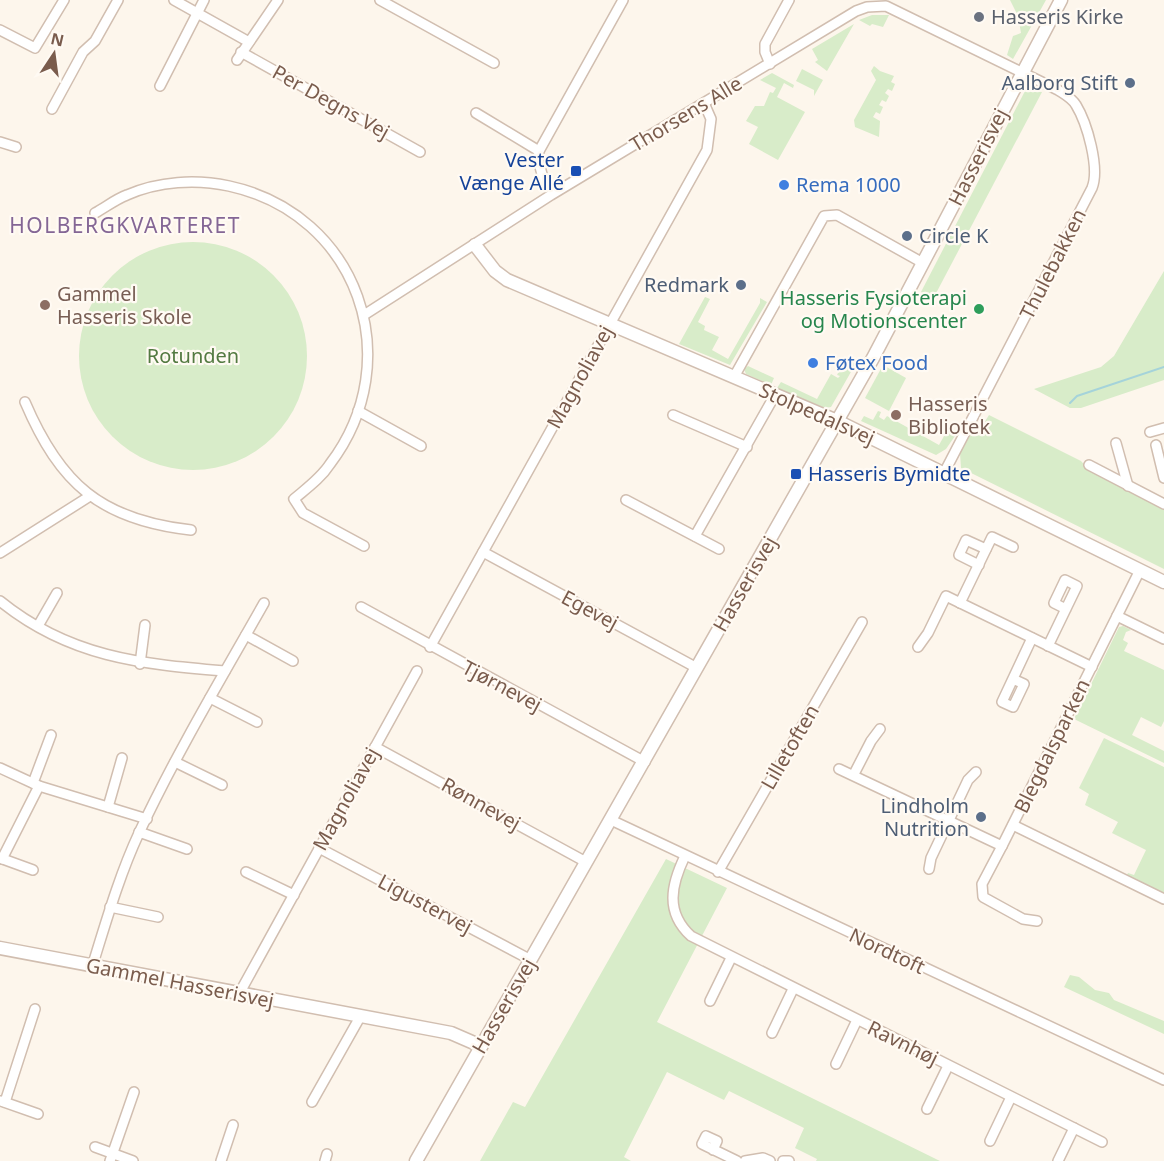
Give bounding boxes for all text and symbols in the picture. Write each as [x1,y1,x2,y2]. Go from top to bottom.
place label: Hasseris Kirke [991,3,1123,30]
marker: Hasseris Kirke [972,10,986,24]
north arrow [24,24,84,84]
text: N [49,27,66,52]
street label: Per Degns Vej [268,58,395,145]
street label: Thorsens Alle [625,69,747,158]
place label: Aalborg Stift [1001,69,1118,96]
marker: Aalborg Stift [1123,76,1137,90]
street label: Hasserisvej [941,103,1014,210]
place label: Vester Vænge Allé [460,146,564,196]
marker: Vester Vænge Allé [569,164,583,178]
place label: Rema 1000 [796,171,901,198]
marker: Rema 1000 [777,178,791,192]
street label: Thulebakken [1013,204,1092,324]
district label: HOLBERGKVARTERET [9,211,241,239]
place label: Circle K [919,222,989,249]
marker: Circle K [900,229,914,243]
place label: Redmark [644,271,729,298]
marker: Redmark [734,278,748,292]
place label: Gammel Hasseris Skole [57,280,192,330]
place label: Hasseris Fysioterapi og Motionscenter [780,284,967,334]
marker: Gammel Hasseris Skole [38,298,52,312]
marker: Hasseris Fysioterapi og Motionscenter [972,302,986,316]
street label: Magnoliavej [540,320,619,433]
park label: Rotunden [147,342,239,369]
place label: Føtex Food [825,349,928,376]
marker: Føtex Food [806,356,820,370]
street label: Stolpedalsvej [755,376,879,451]
place label: Hasseris Bibliotek [908,390,990,440]
marker: Hasseris Bibliotek [889,408,903,422]
place label: Hasseris Bymidte [808,460,971,487]
marker: Hasseris Bymidte [789,467,803,481]
street label: Hasserisvej [706,531,783,636]
street label: Egevej [557,583,623,636]
street label: Tjørnevej [458,653,547,718]
street label: Blegdalsparken [1007,674,1096,817]
street label: Lilletoften [754,699,825,794]
street label: Magnoliavej [306,742,385,855]
street label: Rønnevej [437,771,526,836]
place label: Lindholm Nutrition [880,792,969,842]
marker: Lindholm Nutrition [974,810,988,824]
street label: Ligustervej [373,867,477,940]
street label: Nordtoft [845,921,930,980]
street label: Gammel Hasserisvej [84,951,276,1014]
street label: Hasserisvej [465,953,542,1058]
street label: Ravnhøj [863,1014,943,1071]

